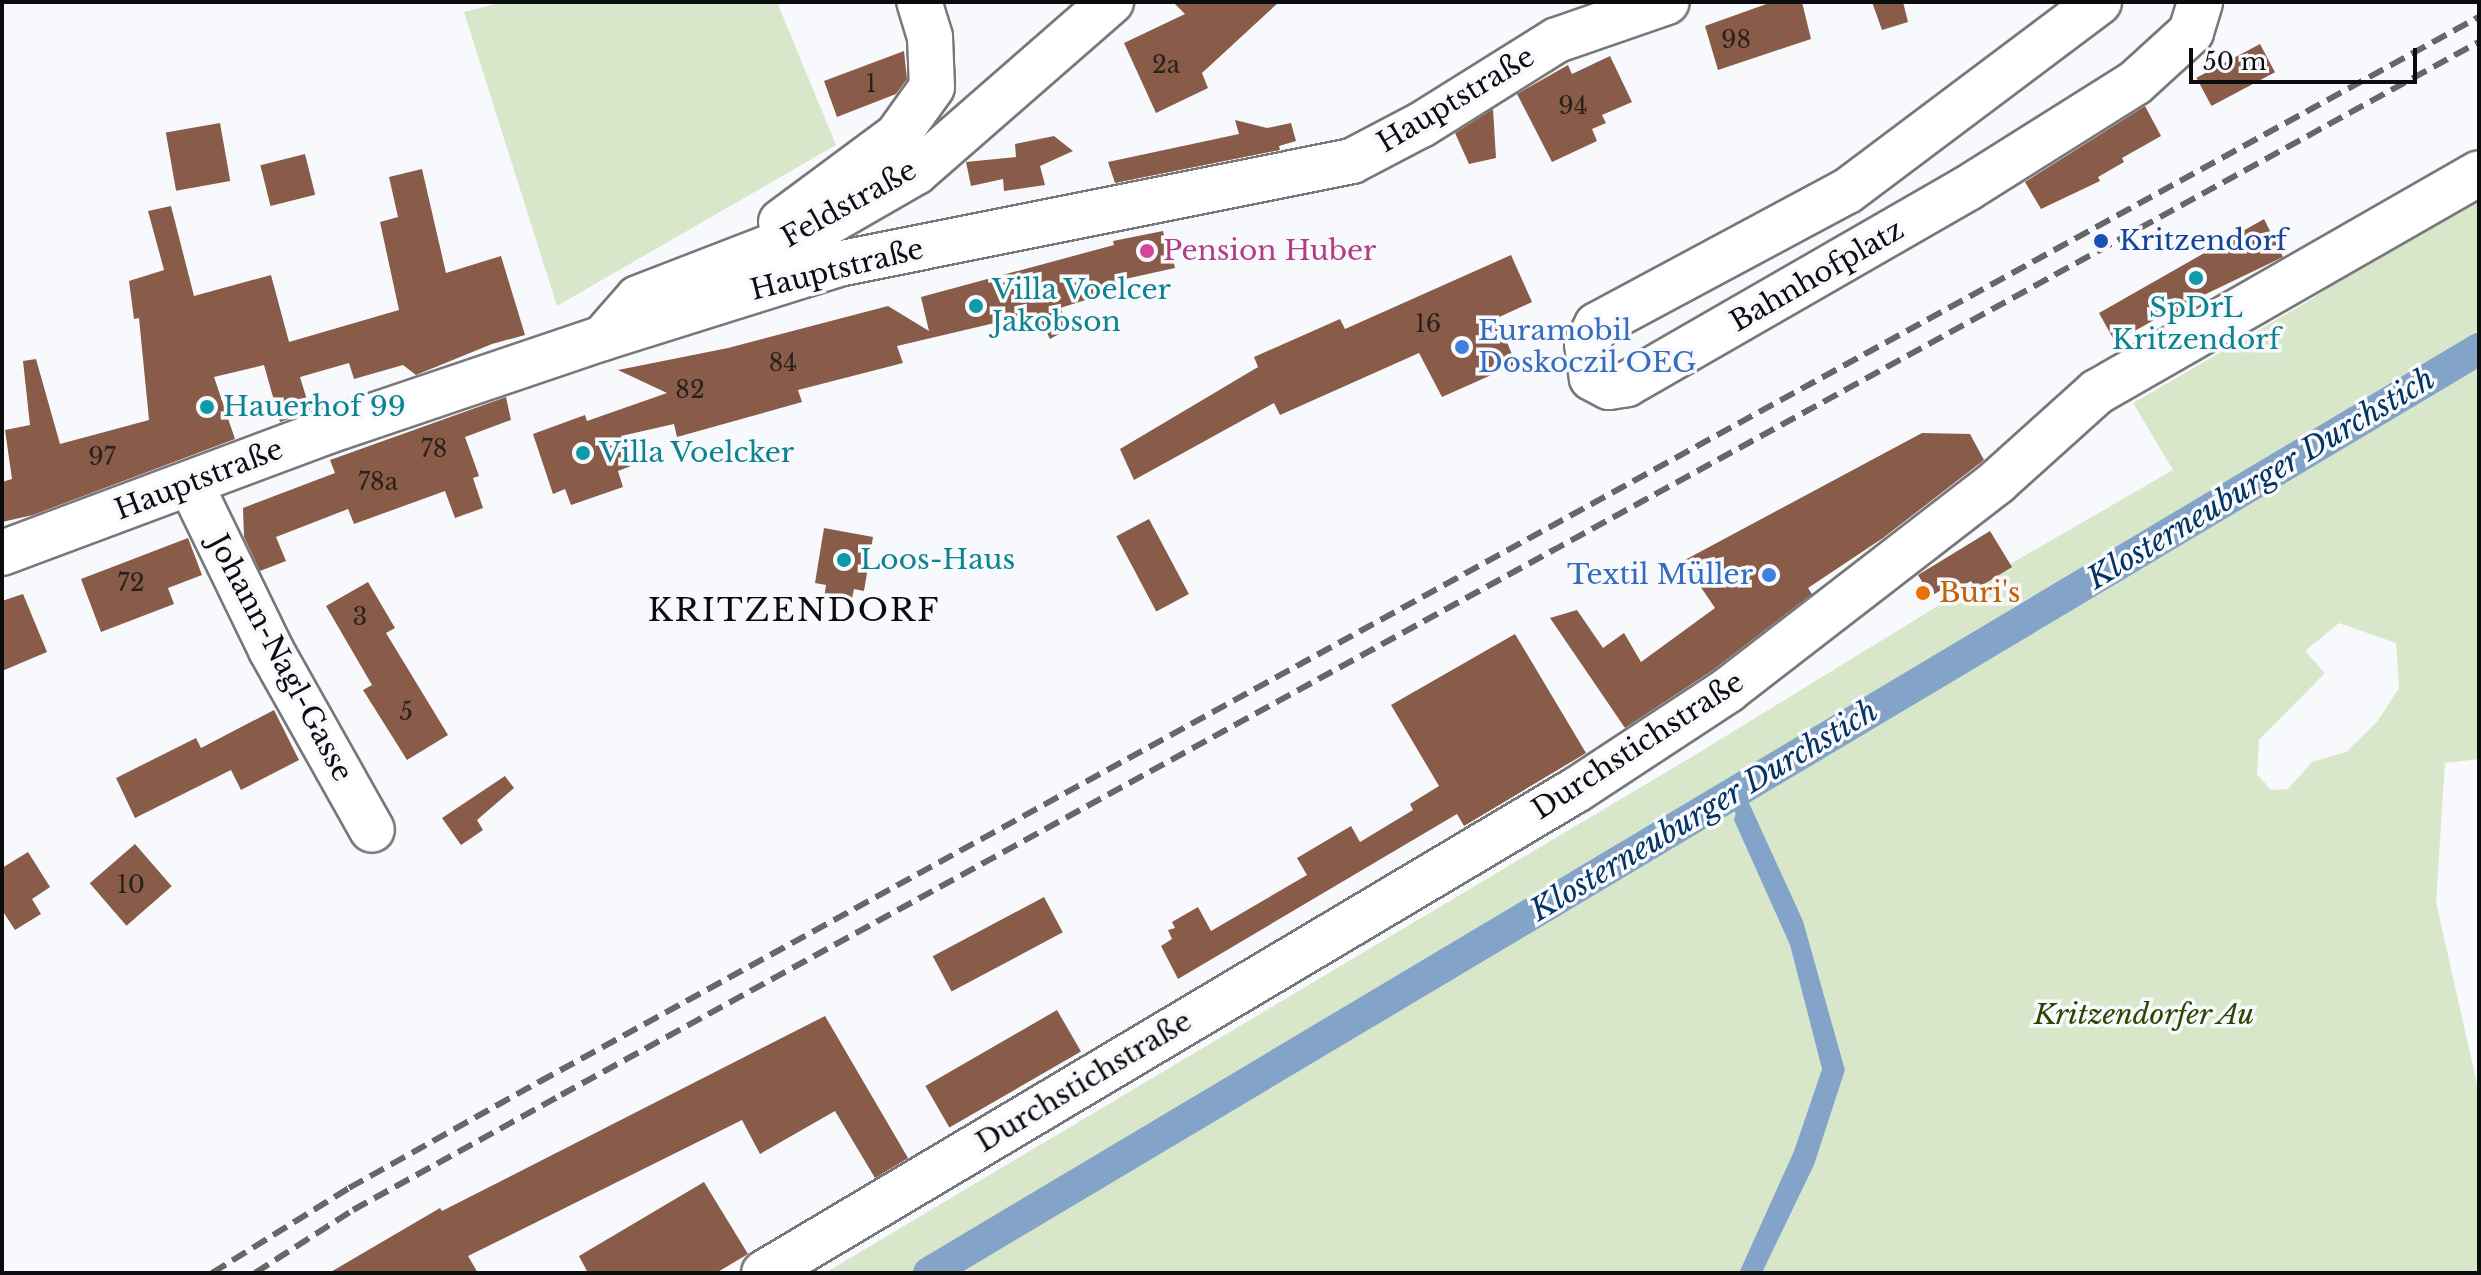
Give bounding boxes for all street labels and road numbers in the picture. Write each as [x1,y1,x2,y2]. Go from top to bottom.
street label: Hauptstraße [1371,40,1541,160]
street label: Feldstraße [776,153,922,255]
street label: Bahnhofplatz [1724,213,1910,339]
street label: Hauptstraße [747,232,927,308]
street label: Hauptstraße [110,433,288,527]
street label: Johann-Nagl-Gasse [201,529,359,787]
street label: Durchstichstraße [1526,665,1750,827]
street label: Durchstichstraße [970,1004,1198,1160]

